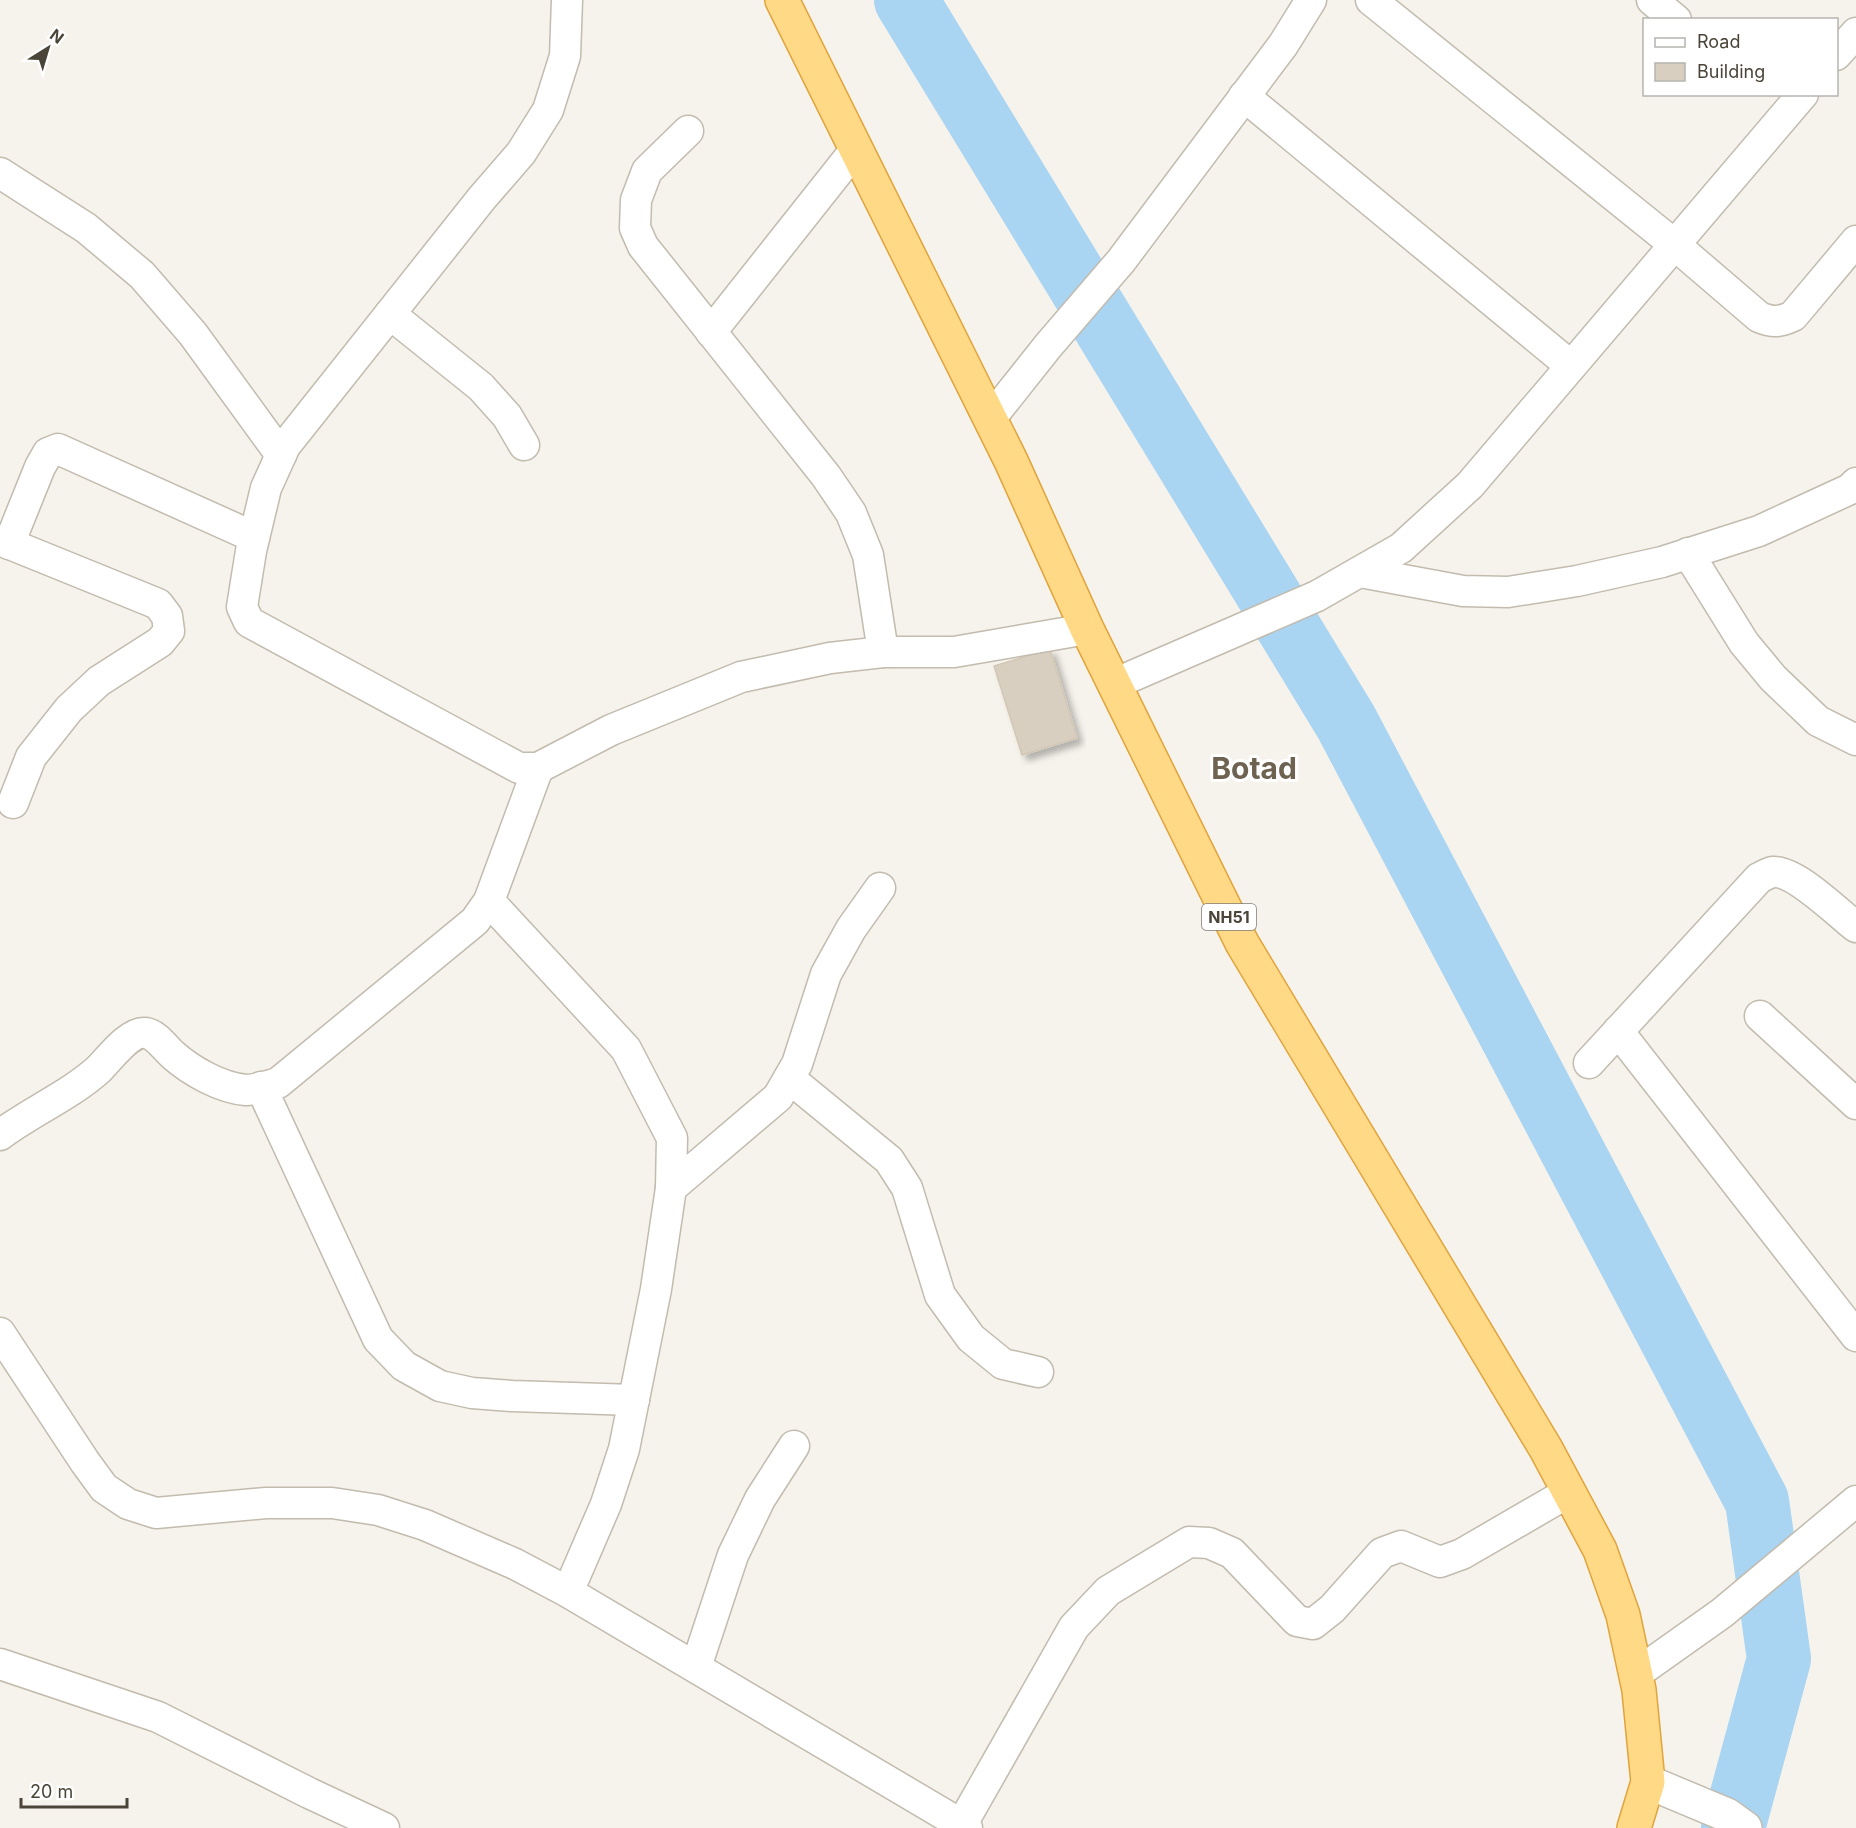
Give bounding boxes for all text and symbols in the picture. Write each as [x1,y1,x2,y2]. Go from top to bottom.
north arrow [18,18,78,78]
legend [1643,18,1838,96]
text: N [46,24,68,48]
text: Road [1697,31,1740,52]
text: Building [1697,61,1765,82]
district label: Botad [1211,750,1297,786]
road number: NH51 [1202,904,1256,930]
scale bar [21,1771,128,1809]
text: 20 m [30,1781,73,1802]

